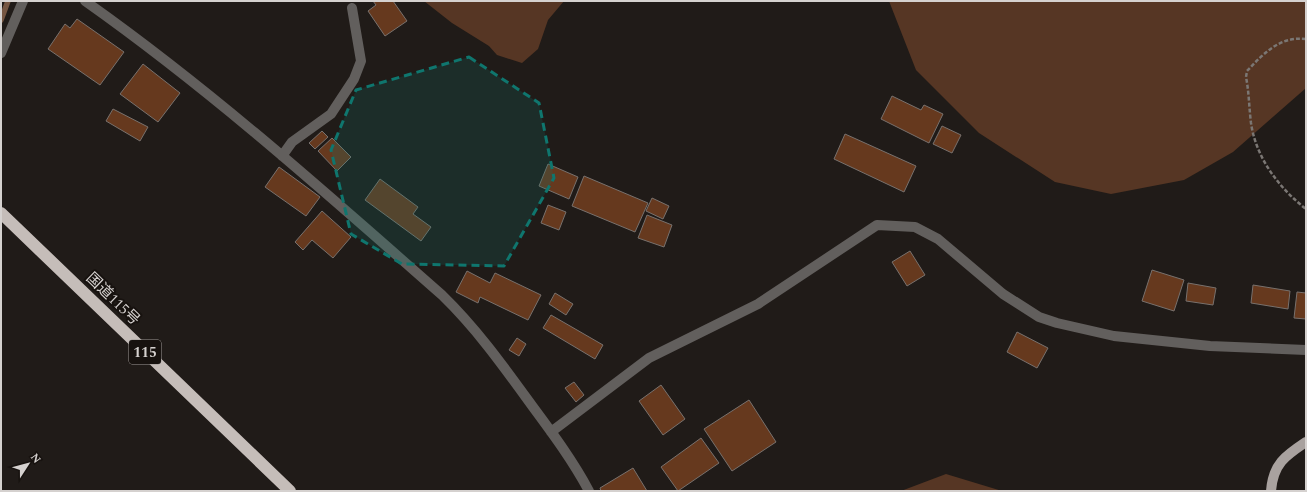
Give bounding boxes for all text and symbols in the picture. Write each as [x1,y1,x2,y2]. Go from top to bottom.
street label: 国道115号 [81,267,145,331]
road number: 115 [129,340,161,364]
north arrow [8,444,48,484]
text: N [26,450,45,467]

